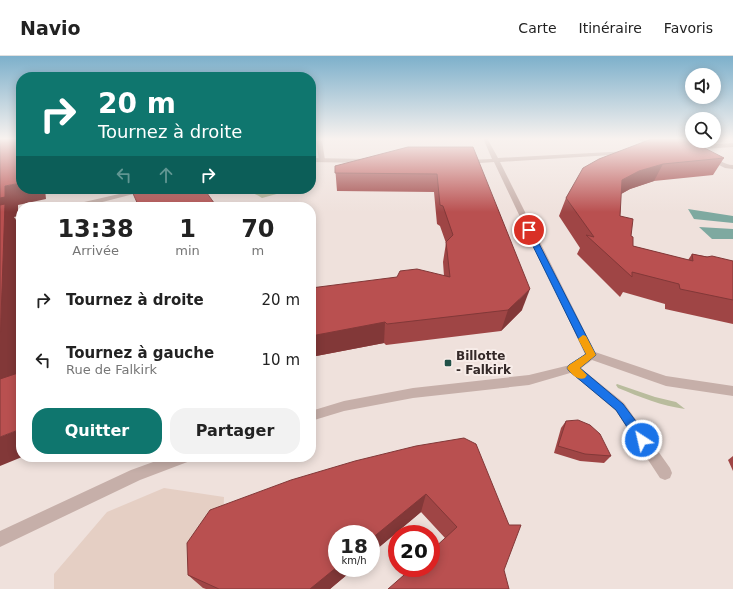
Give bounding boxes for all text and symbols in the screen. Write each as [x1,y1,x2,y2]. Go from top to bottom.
text: Navio [20,17,81,39]
text: Carte [518,20,557,36]
text: Itinéraire [579,20,642,36]
text: Favoris [664,20,713,36]
map controls [685,68,721,148]
button: sound [685,68,721,104]
text: 20 m [98,87,176,120]
icon: right [32,88,84,140]
button: search [685,112,721,148]
text: Tournez à droite [98,121,242,142]
icon: left [113,164,135,186]
icon: ahead [155,164,177,186]
icon: right [197,164,219,186]
pin [512,213,546,247]
text: 13:38 [57,215,134,243]
text: 1 [179,215,196,243]
text: 70 [241,215,275,243]
icon: arrive [518,219,540,241]
text: Arrivée [72,243,119,258]
text: min [175,243,200,258]
text: m [252,243,264,258]
icon: right [32,289,54,311]
text: Tournez à droite [66,291,204,309]
text: 20 m [262,291,300,309]
text: Tournez à gauche [66,344,214,362]
icon: left [32,349,54,371]
place label: Billotte - Falkirk [456,349,512,377]
text: 10 m [262,351,300,369]
marker: Billotte - Falkirk [443,358,453,368]
text: Rue de Falkirk [66,362,157,377]
button: Quitter [32,408,162,454]
button: Partager [170,408,300,454]
position arrow [621,419,663,461]
speed limit sign: 20 [388,525,440,577]
text: 18 [340,534,368,558]
text: km/h [341,555,367,566]

